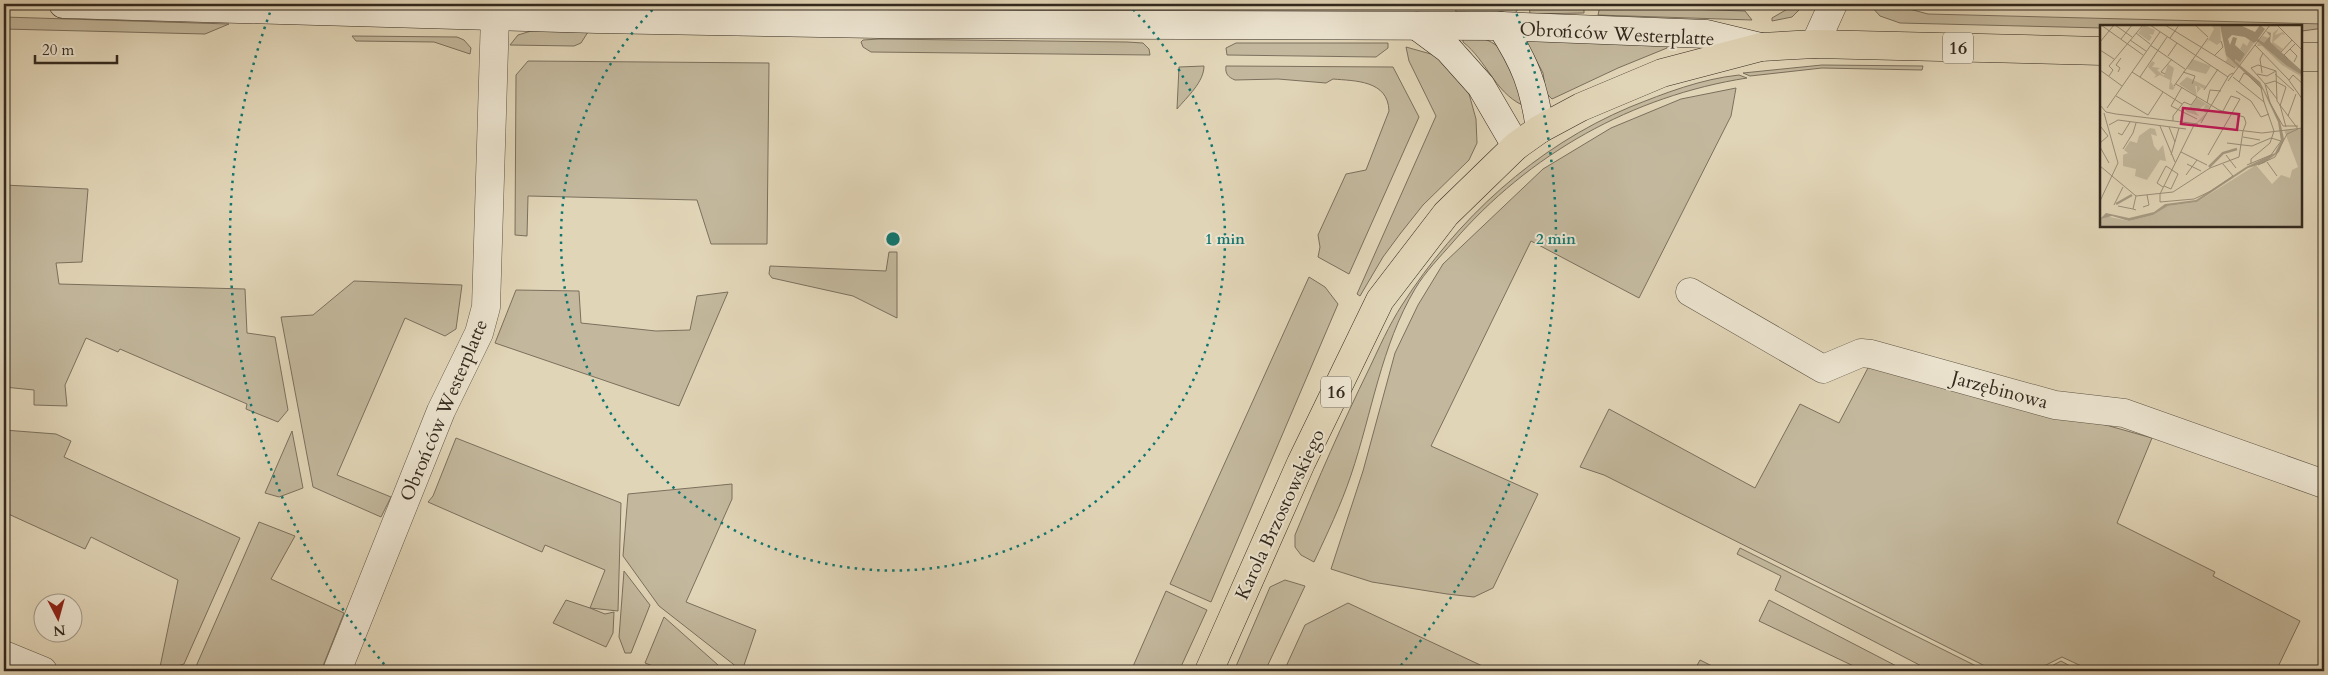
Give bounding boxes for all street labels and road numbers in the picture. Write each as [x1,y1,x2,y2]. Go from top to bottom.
street label: Obrońców Westerplatte [1519,16,1715,52]
road number: 16 [1943,32,1973,64]
street label: Obrońców Westerplatte [394,315,494,505]
street label: Jarzębinowa [1946,364,2051,415]
road number: 16 [1321,377,1351,408]
street label: Karola Brzostowskiego [1229,425,1331,604]

